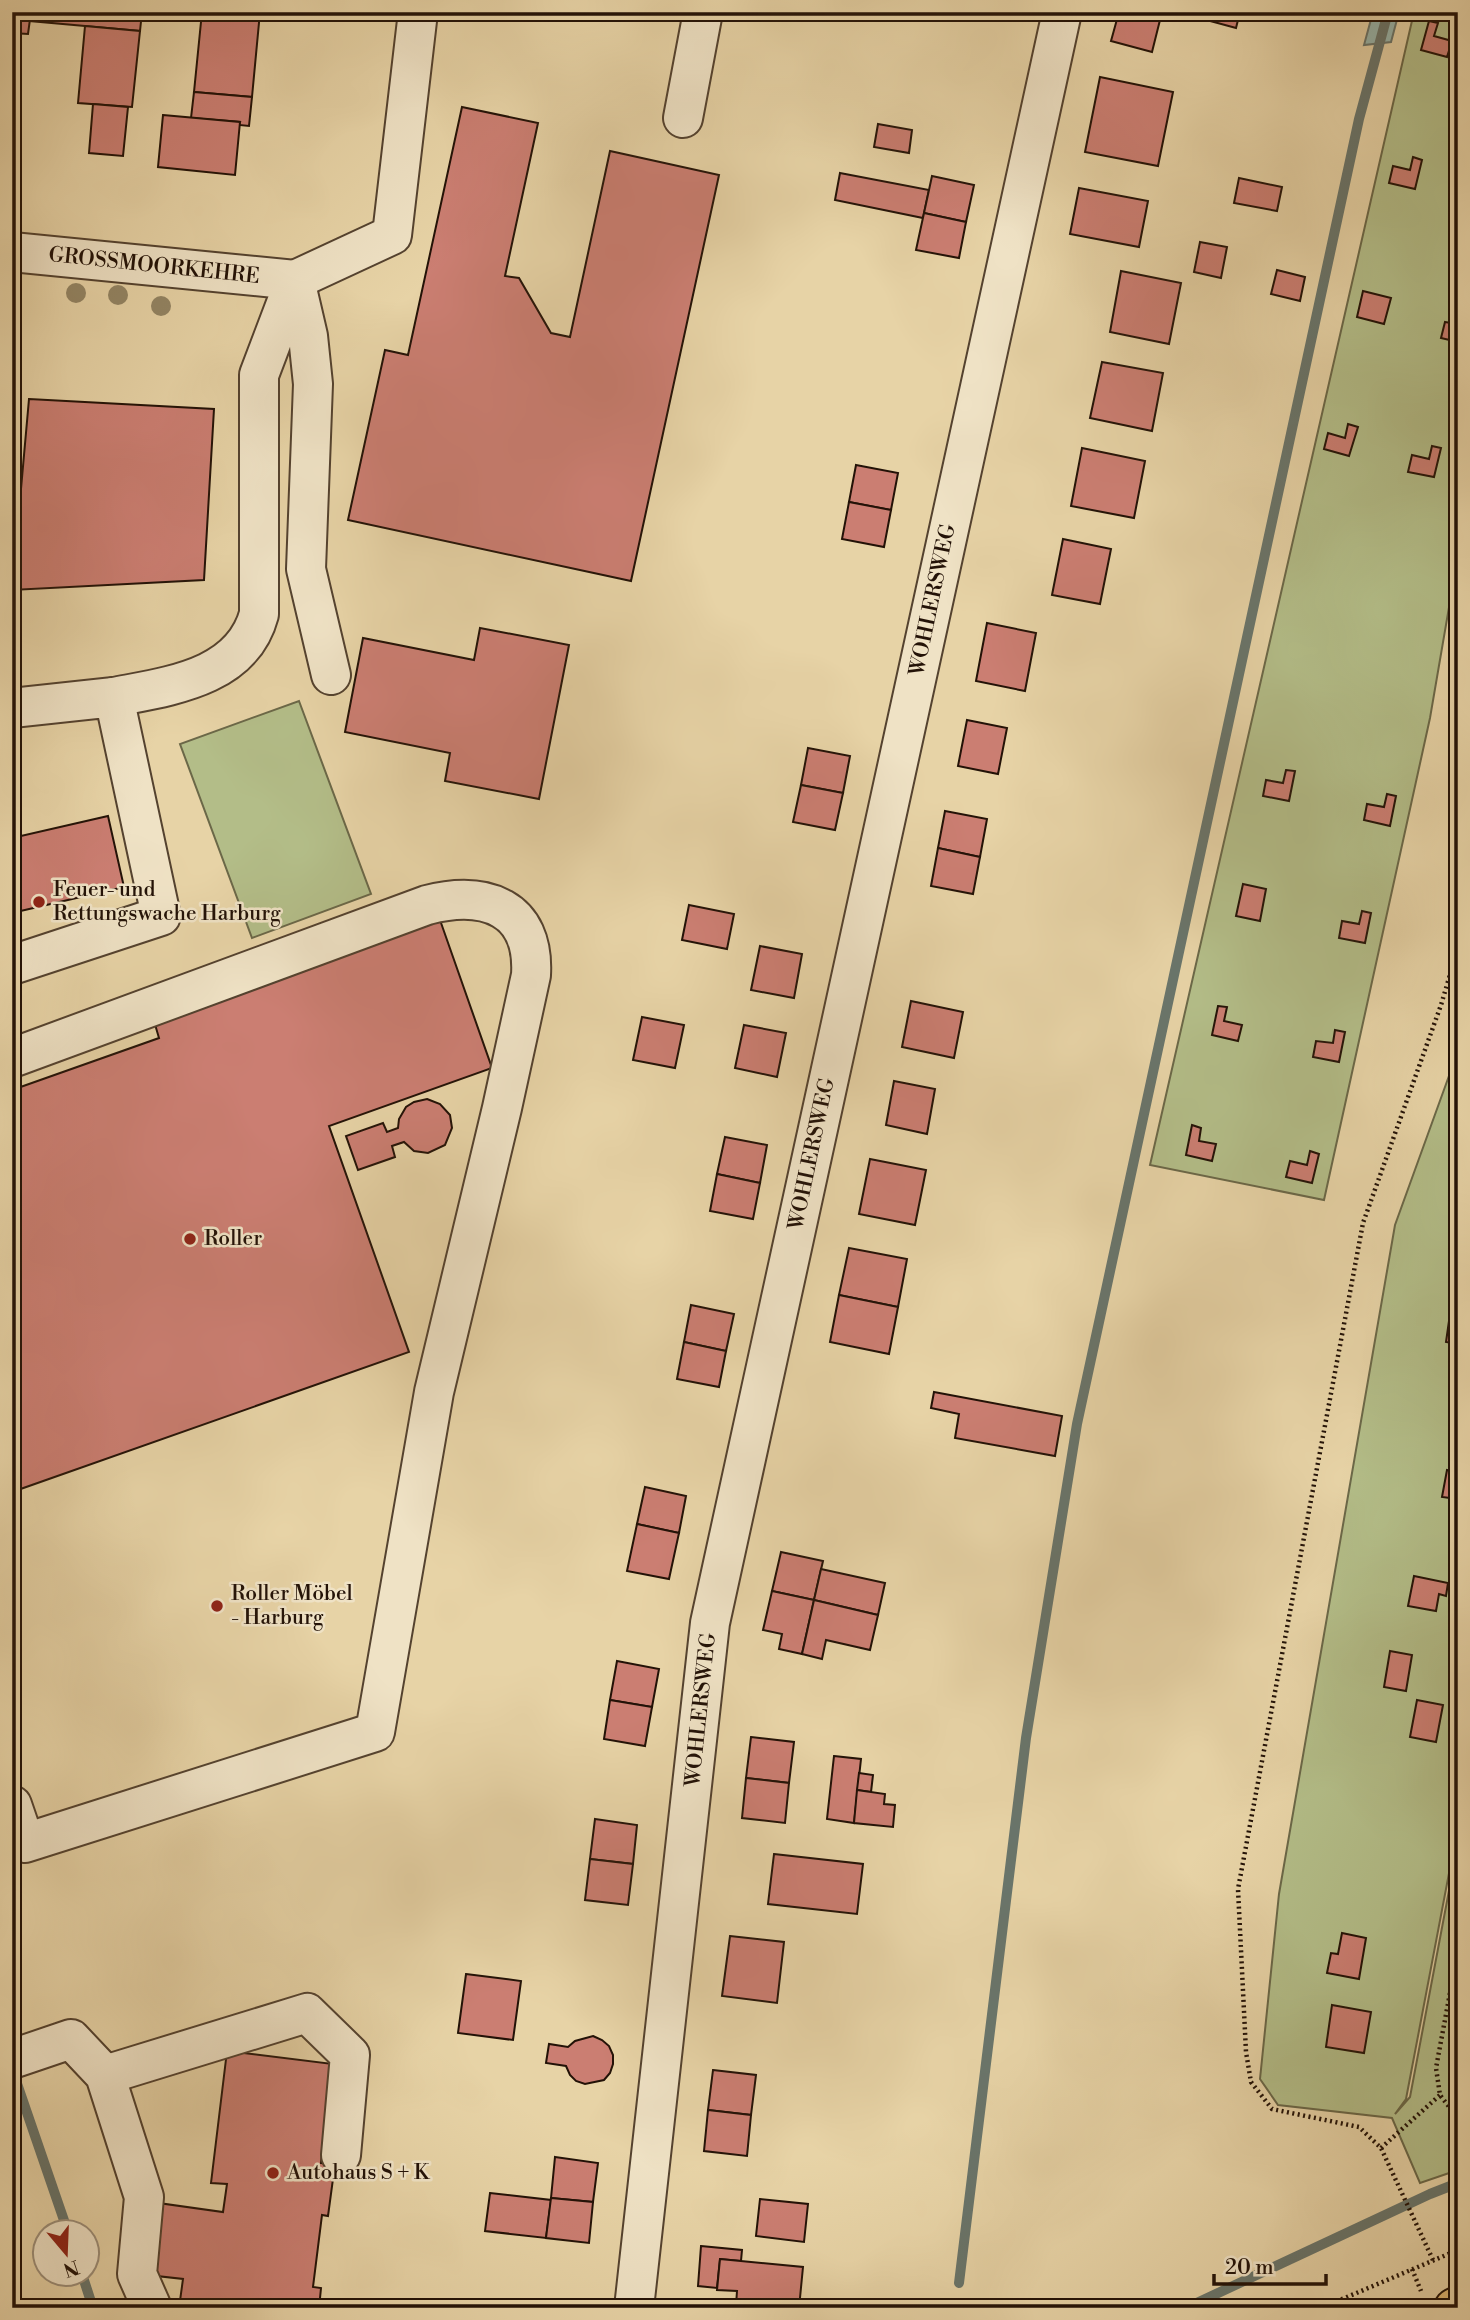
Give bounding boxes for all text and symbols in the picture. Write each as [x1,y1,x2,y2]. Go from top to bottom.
street label: GROSSMOORKEHRE [47,242,261,290]
street label: WOHLERSWEG [904,521,962,679]
place label: Feuer- und Rettungswache Harburg [53,877,281,927]
marker: Feuer- und Rettungswache Harburg [31,894,47,910]
street label: WOHLERSWEG [783,1075,841,1233]
place label: Roller [204,1226,262,1252]
marker: Roller [182,1231,198,1247]
place label: Roller Möbel - Harburg [231,1581,353,1631]
marker: Roller Möbel - Harburg [209,1598,225,1614]
street label: WOHLERSWEG [680,1631,722,1789]
place label: Autohaus S + K [286,2160,431,2186]
marker: Autohaus S + K [265,2165,281,2181]
north arrow [32,2218,102,2288]
scale bar [1214,2243,1326,2287]
text: N [60,2254,82,2282]
text: 20 m [1225,2255,1274,2281]

